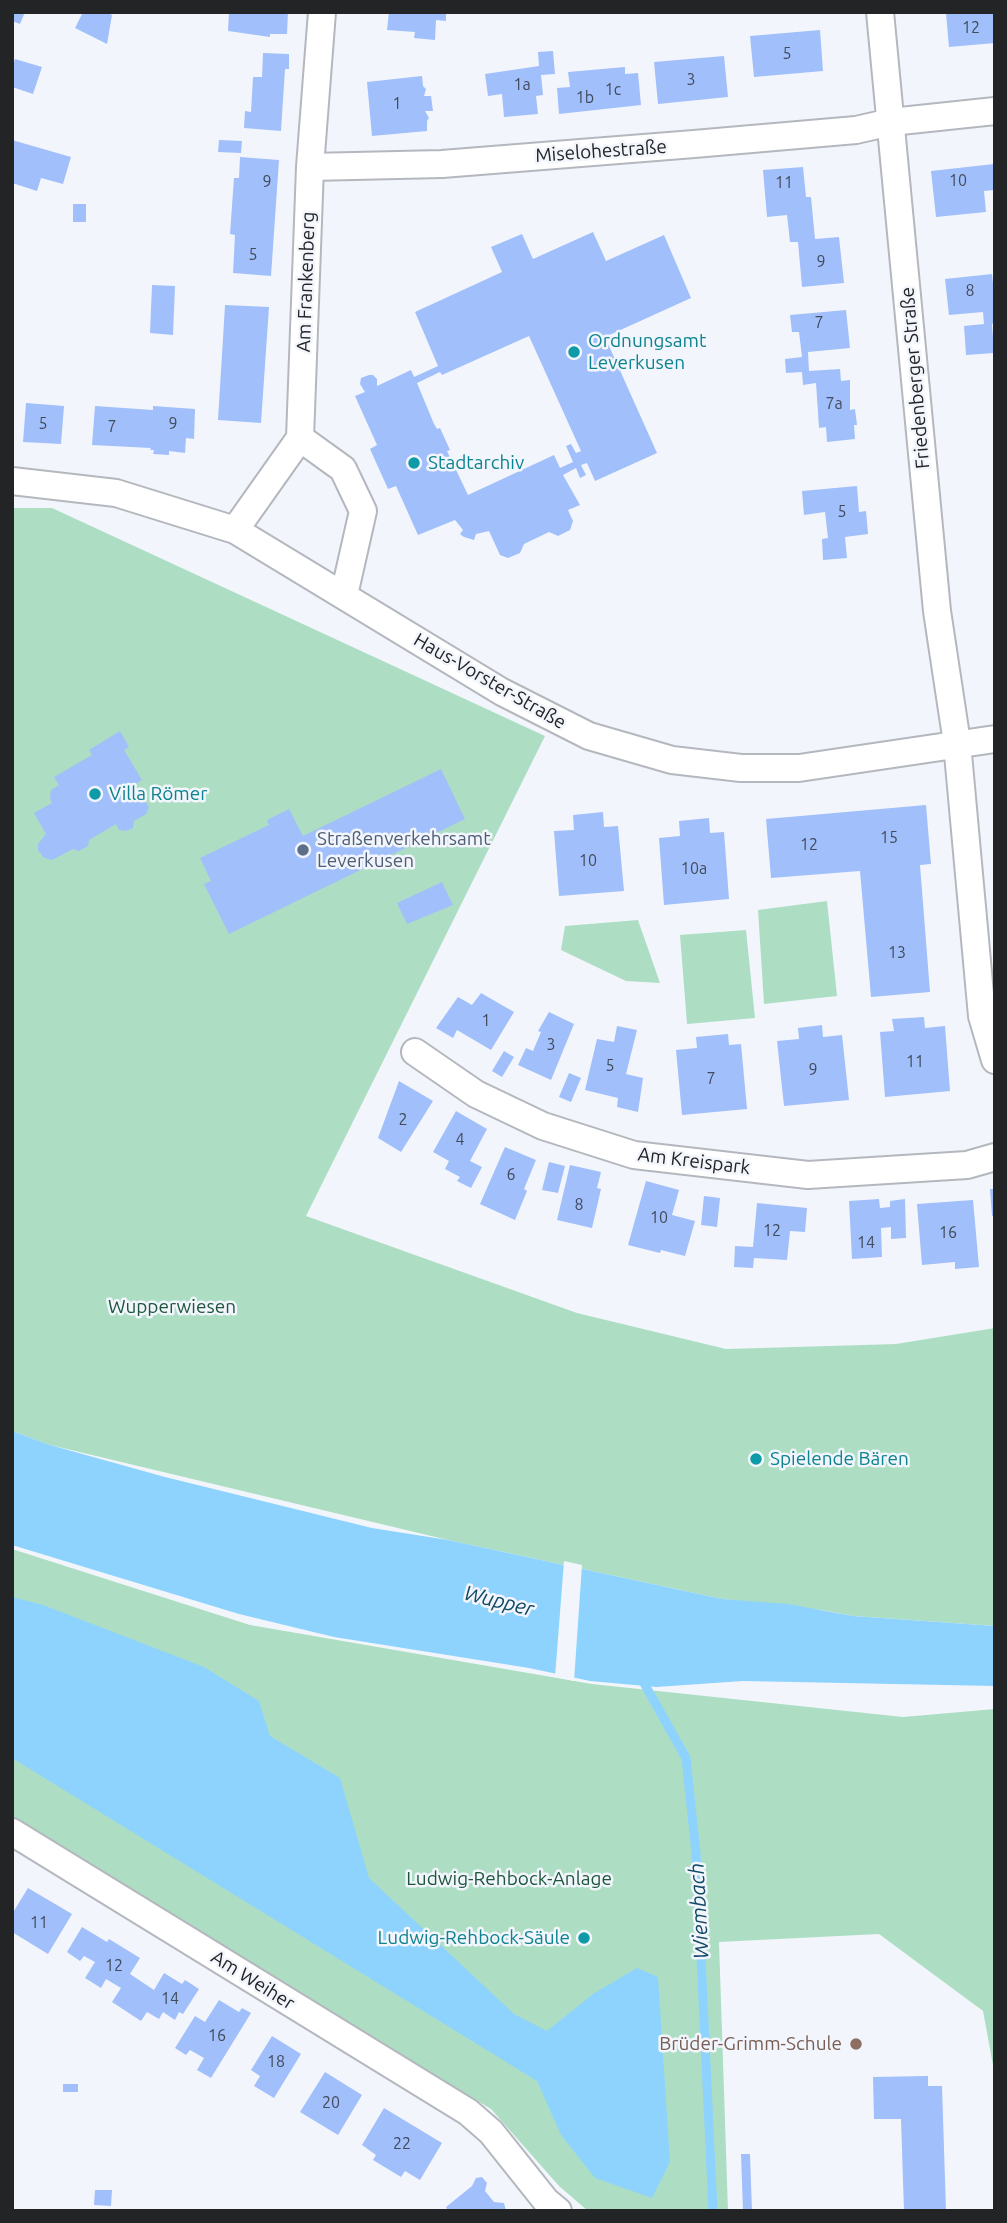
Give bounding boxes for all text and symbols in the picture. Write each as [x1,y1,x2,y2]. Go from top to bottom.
house number: 12 [962,18,980,38]
house number: 5 [782,44,792,64]
house number: 3 [686,70,696,90]
house number: 1a [513,75,531,95]
house number: 1c [605,80,621,100]
house number: 1b [576,88,594,108]
house number: 1 [392,94,402,114]
street label: Miselohestraße [534,135,668,167]
house number: 10 [949,171,967,191]
house number: 9 [262,172,272,192]
house number: 11 [775,173,793,193]
street label: Am Frankenberg [292,211,320,353]
house number: 5 [248,245,258,265]
house number: 9 [816,252,826,272]
house number: 8 [965,281,975,301]
street label: Friedenberger Straße [896,286,934,470]
house number: 7 [814,313,824,333]
place label: Ordnungsamt Leverkusen [588,330,706,374]
marker: Ordnungsamt Leverkusen [566,344,582,360]
house number: 7a [825,394,843,414]
house number: 5 [38,414,48,434]
house number: 9 [168,414,178,434]
house number: 7 [107,417,117,437]
place label: Stadtarchiv [428,452,524,474]
marker: Stadtarchiv [406,455,422,471]
house number: 5 [837,502,847,522]
street label: Haus-Vorster-Straße [410,628,570,734]
place label: Villa Römer [109,783,207,805]
marker: Villa Römer [87,786,103,802]
place label: Straßenverkehrsamt Leverkusen [317,828,491,872]
house number: 15 [880,828,898,848]
house number: 12 [800,835,818,855]
marker: Straßenverkehrsamt Leverkusen [295,842,311,858]
house number: 10 [579,851,597,871]
house number: 10a [681,859,707,879]
house number: 13 [888,943,906,963]
house number: 1 [481,1011,491,1031]
house number: 3 [546,1035,556,1055]
house number: 11 [906,1052,924,1072]
house number: 5 [605,1056,615,1076]
house number: 9 [808,1060,818,1080]
house number: 7 [706,1069,716,1089]
house number: 2 [398,1110,408,1130]
house number: 4 [455,1130,465,1150]
street label: Am Kreispark [637,1143,751,1179]
house number: 6 [506,1165,516,1185]
house number: 8 [574,1195,584,1215]
house number: 10 [650,1208,668,1228]
house number: 12 [763,1221,781,1241]
house number: 16 [939,1223,957,1243]
house number: 14 [857,1233,875,1253]
park label: Wupperwiesen [108,1296,236,1318]
place label: Spielende Bären [770,1448,909,1470]
marker: Spielende Bären [748,1451,764,1467]
water label: Wupper [462,1580,536,1622]
water label: Wiembach [684,1862,714,1960]
park label: Ludwig-Rehbock-Anlage [406,1868,612,1890]
house number: 11 [30,1913,48,1933]
place label: Ludwig-Rehbock-Säule [378,1927,570,1949]
marker: Ludwig-Rehbock-Säule [576,1930,592,1946]
street label: Am Weiher [207,1945,299,2015]
house number: 12 [105,1956,123,1976]
house number: 14 [161,1989,179,2009]
house number: 16 [208,2026,226,2046]
place label: Brüder-Grimm-Schule [659,2033,842,2055]
marker: Brüder-Grimm-Schule [848,2036,864,2052]
house number: 18 [267,2052,285,2072]
house number: 20 [322,2093,340,2113]
house number: 22 [393,2134,411,2154]

